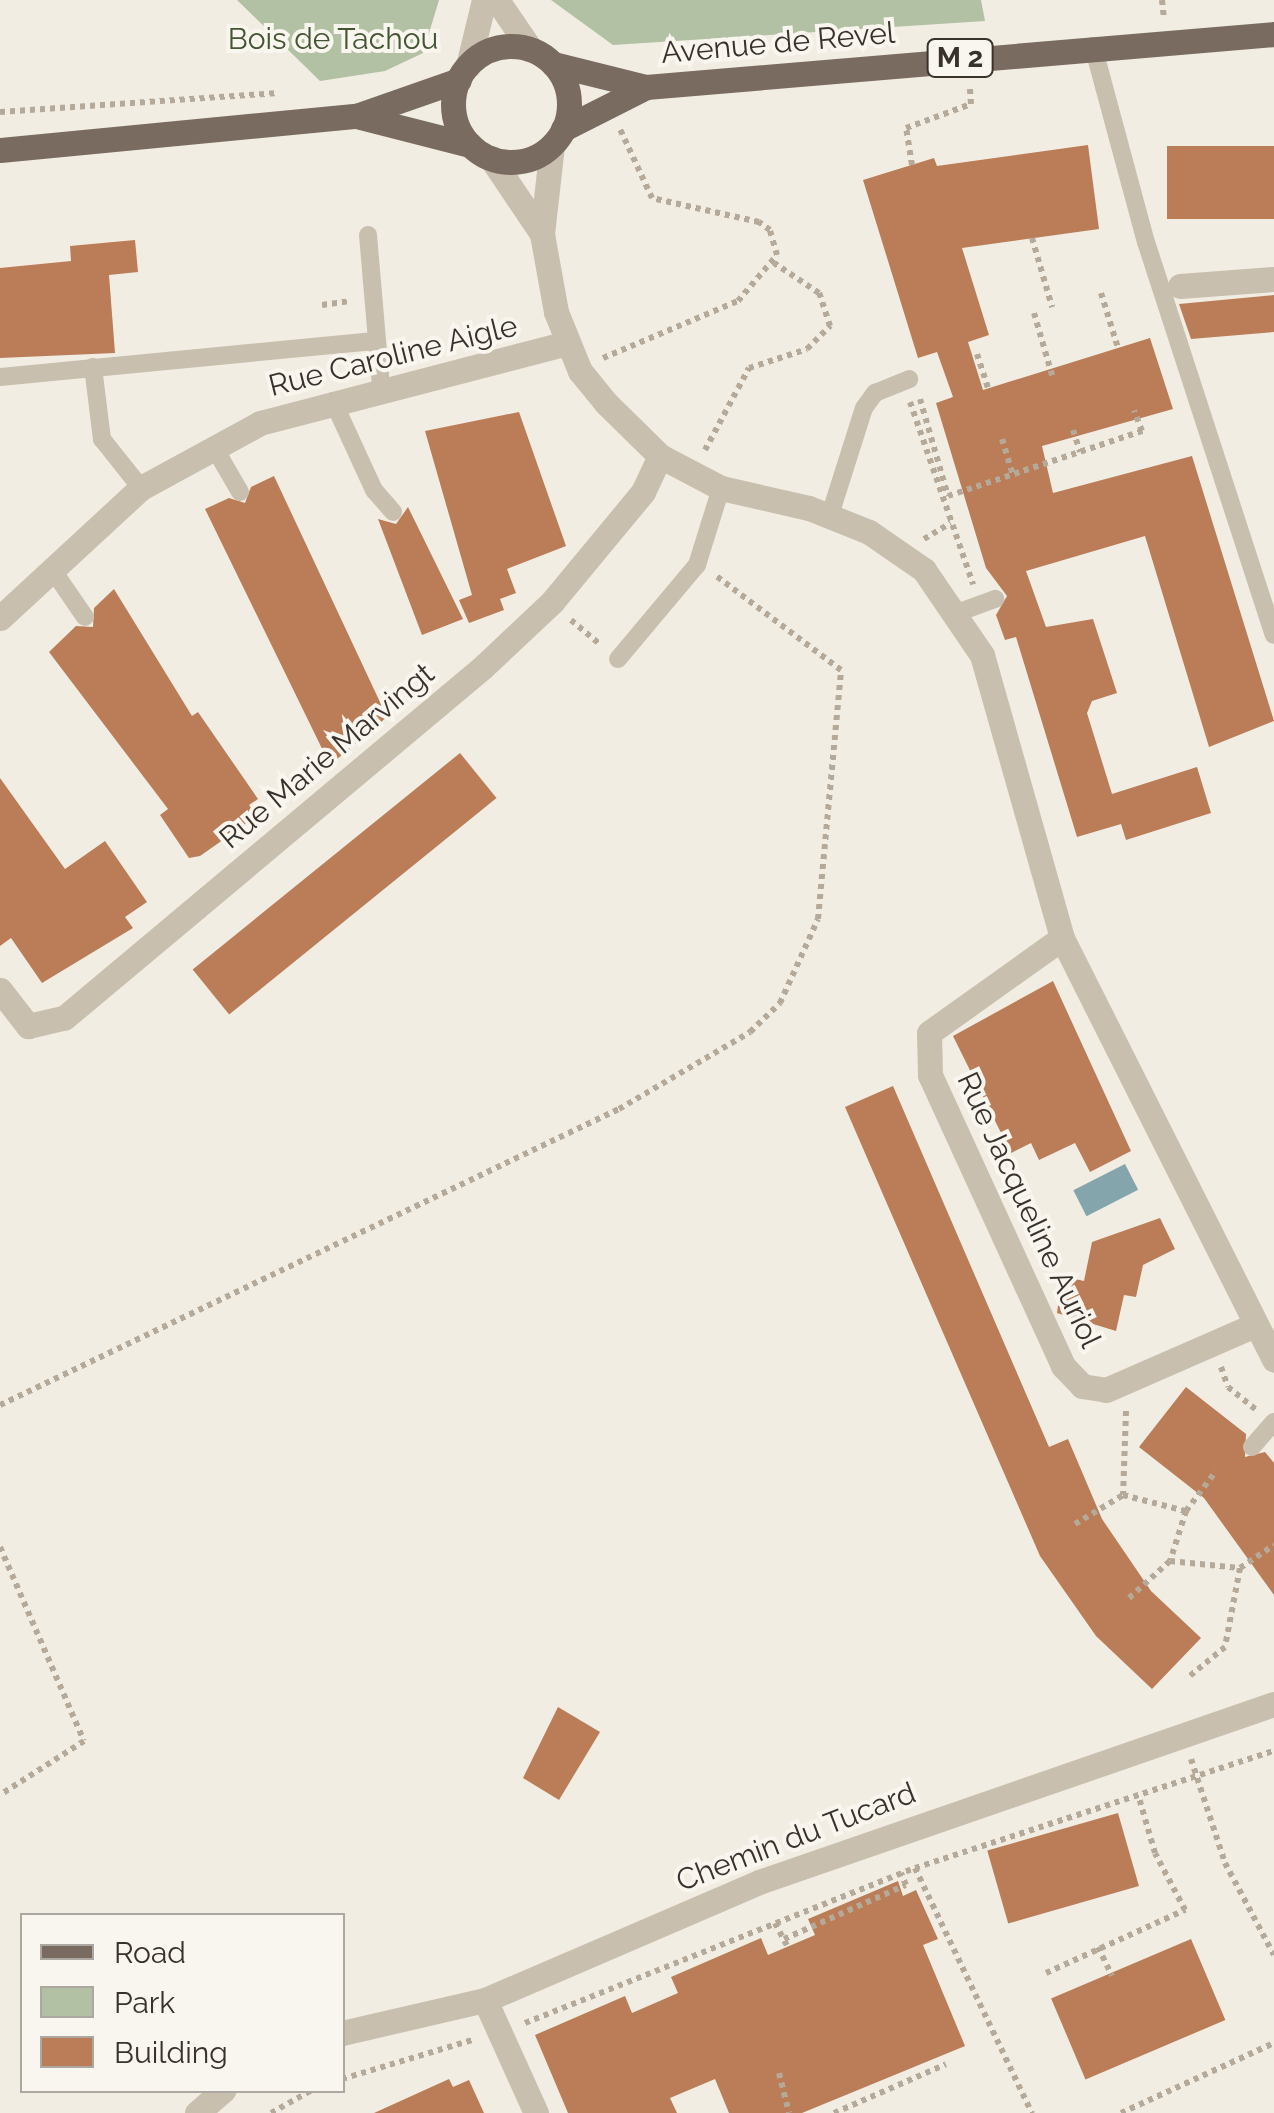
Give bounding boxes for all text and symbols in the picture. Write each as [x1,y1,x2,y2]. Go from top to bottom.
street label: Avenue de Revel [660,15,896,71]
park label: Bois de Tachou [227,21,439,57]
road number: M 2 [925,35,995,81]
street label: Rue Caroline Aigle [265,308,521,404]
street label: Rue Marie Marvingt [212,656,442,856]
street label: Rue Jacqueline Auriol [949,1066,1109,1354]
street label: Chemin du Tucard [671,1775,921,1899]
legend [20,1913,345,2093]
text: Road [114,1935,186,1970]
text: Park [114,1985,175,2020]
text: Building [114,2035,228,2070]

